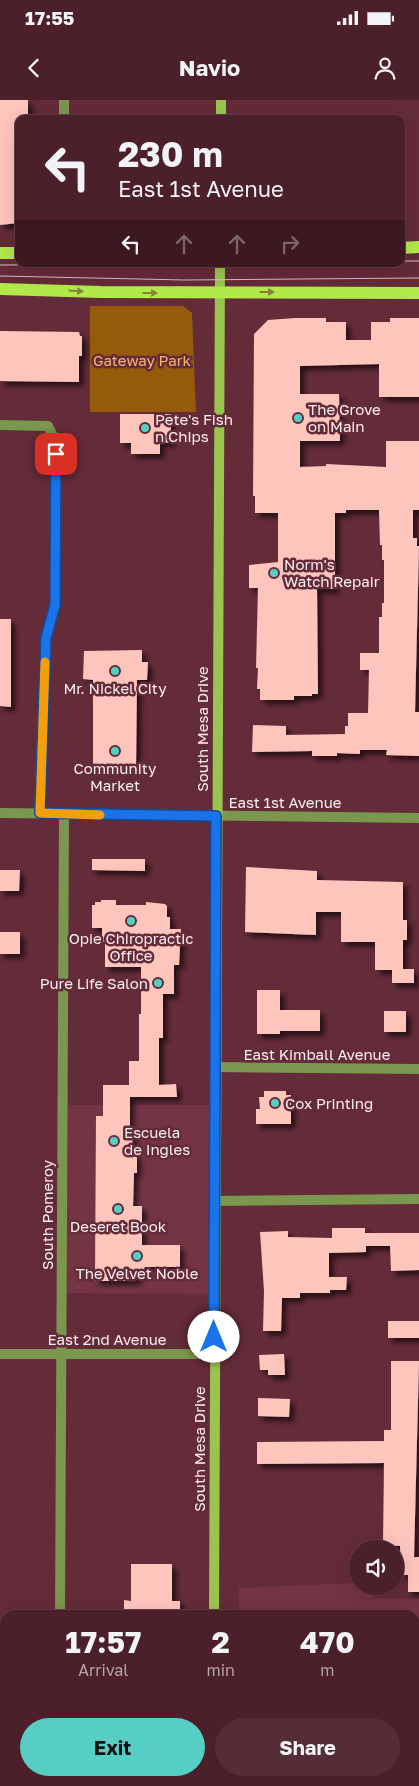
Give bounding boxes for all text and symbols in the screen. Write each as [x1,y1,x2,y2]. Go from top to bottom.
text: 17:55 [25,6,74,29]
icon: back [20,54,48,82]
text: Navio [179,54,240,81]
icon: person [371,54,399,82]
text: 230 m [118,133,223,175]
icon: left [35,135,100,200]
text: East 1st Avenue [118,175,284,202]
icon: left [117,230,145,258]
icon: ahead [170,230,198,258]
icon: ahead [223,230,251,258]
icon: right [276,230,304,258]
one-way arrow [68,288,84,296]
one-way arrow [260,288,276,296]
one-way arrow [142,289,158,297]
park label: Gateway Park [93,351,192,369]
place label: The Grove on Main [308,400,381,435]
place label: Pete's Fish n Chips [155,410,233,445]
marker: The Grove on Main [292,412,304,424]
marker: Pete's Fish n Chips [139,422,151,434]
pin [35,433,77,475]
icon: arrive [42,440,70,468]
place label: Norm's Watch Repair [284,555,380,590]
marker: Norm's Watch Repair [268,567,280,579]
marker: Mr. Nickel City [109,665,121,677]
street label: South Mesa Drive [193,666,211,792]
place label: Mr. Nickel City [63,679,167,697]
marker: Community Market [109,745,121,757]
place label: Community Market [74,759,157,794]
street label: East 1st Avenue [228,793,342,811]
marker: Opie Chiropractic Office [125,915,137,927]
place label: Opie Chiropractic Office [69,929,193,964]
place label: Pure Life Salon [40,974,148,992]
marker: Pure Life Salon [152,977,164,989]
street label: East Kimball Avenue [244,1045,391,1063]
place label: Cox Printing [285,1094,373,1112]
marker: Cox Printing [269,1097,281,1109]
place label: Escuela de Ingles [124,1123,190,1158]
marker: Escuela de Ingles [108,1135,120,1147]
street label: South Pomeroy [38,1159,56,1270]
marker: Deseret Book [112,1203,124,1215]
place label: Deseret Book [70,1217,167,1235]
marker: The Velvet Noble [131,1250,143,1262]
place label: The Velvet Noble [76,1264,199,1282]
position arrow [187,1310,239,1362]
street label: East 2nd Avenue [47,1330,167,1348]
street label: South Mesa Drive [190,1386,208,1512]
map controls [349,1540,404,1595]
button: sound [349,1540,404,1595]
text: 17:57 [65,1624,141,1660]
text: 2 [212,1624,230,1660]
text: 470 [300,1624,355,1660]
text: Arrival [78,1660,128,1680]
text: min [207,1660,235,1680]
text: m [320,1660,335,1680]
button: Exit [20,1718,205,1776]
button: Share [215,1718,400,1776]

